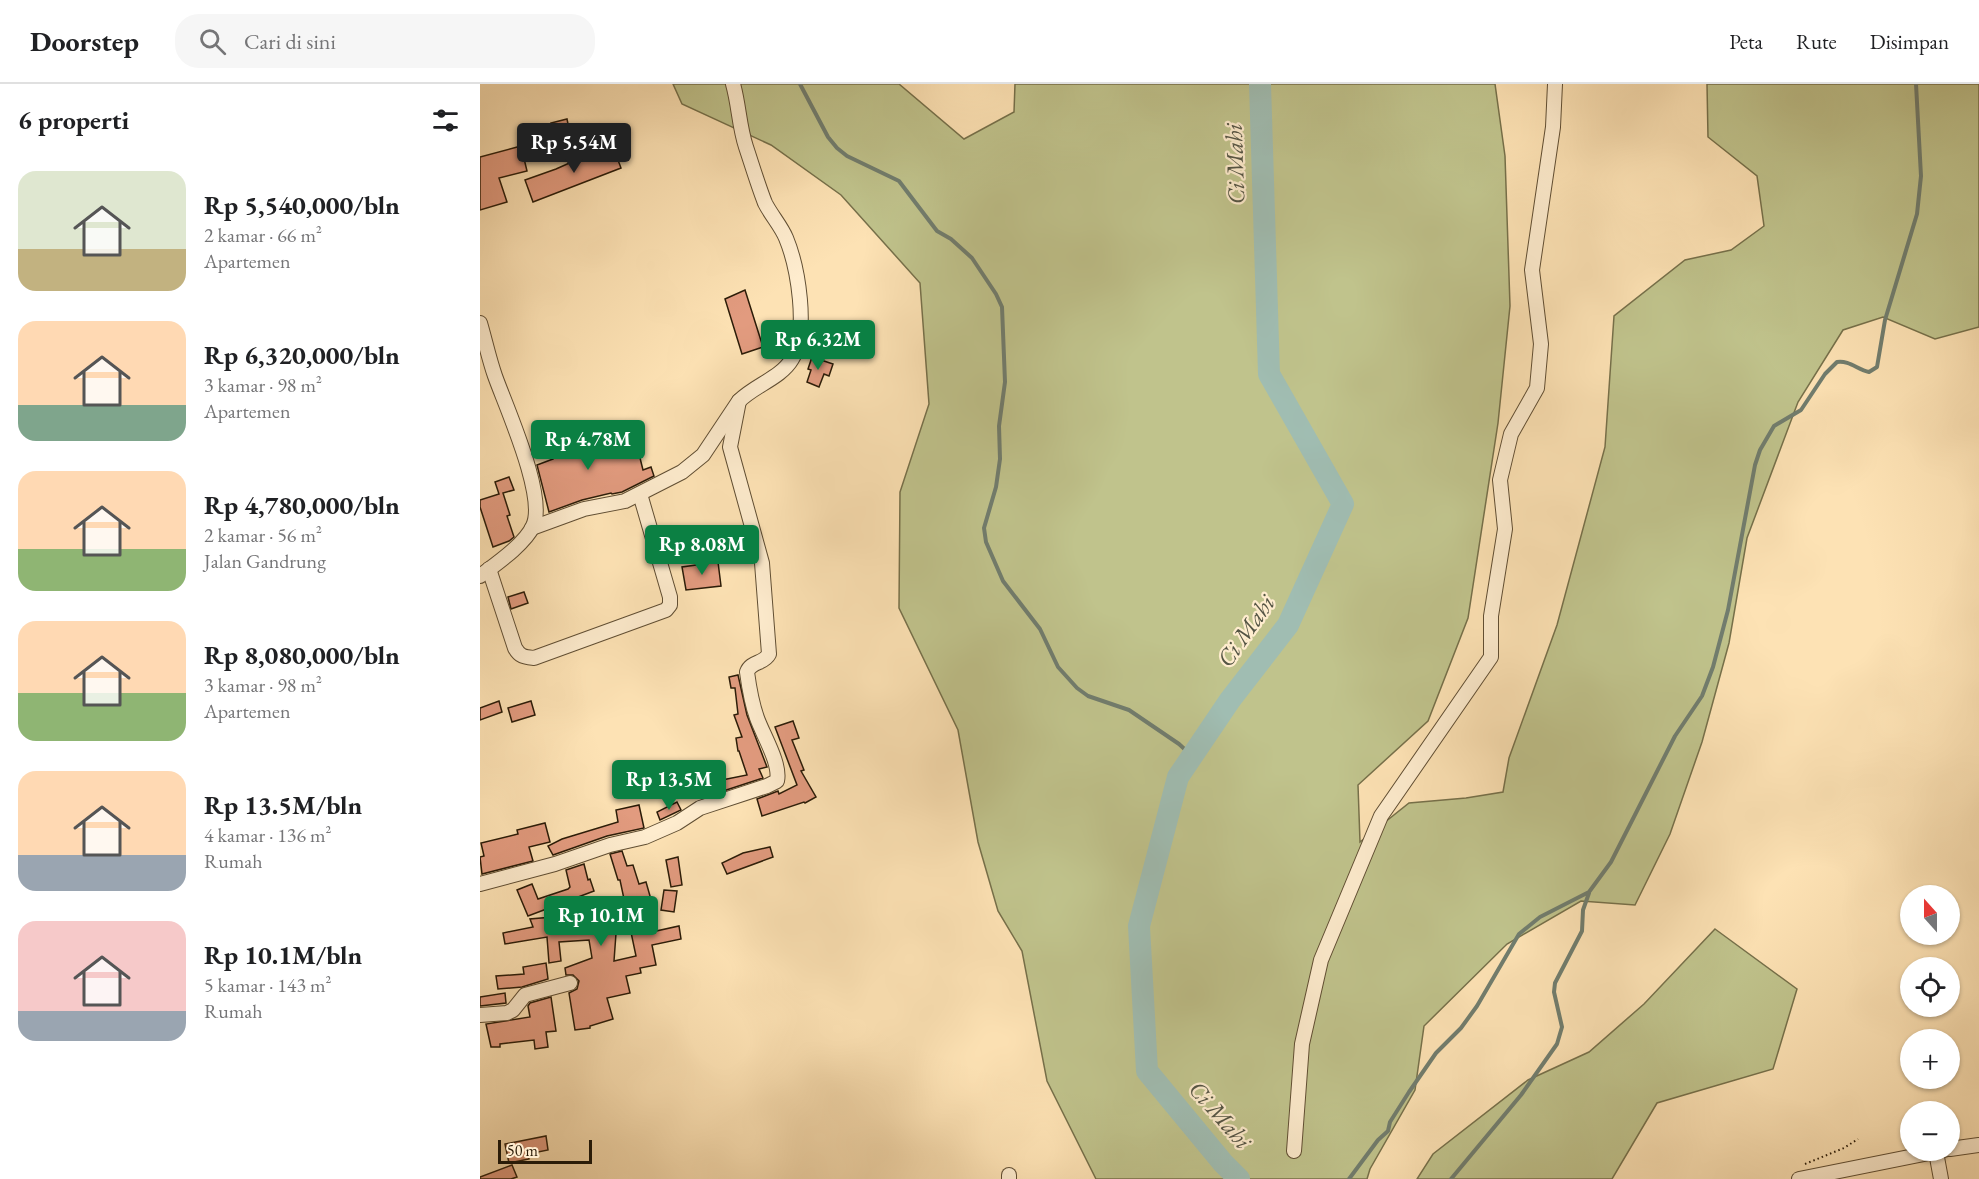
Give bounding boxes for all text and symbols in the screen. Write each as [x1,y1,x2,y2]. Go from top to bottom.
search box [175,14,595,68]
text: Doorstep [30,23,139,59]
icon: search [196,25,229,58]
text: Cari di sini [244,27,336,56]
text: Peta [1729,28,1763,55]
text: Rute [1796,28,1837,55]
text: Disimpan [1870,28,1949,55]
text: 6 properti [18,103,129,137]
icon: filters [429,104,462,137]
water label: Ci Mahi [1218,122,1251,205]
pin: Rp 5.54M [512,123,636,174]
text: Rp 5.54M [531,129,617,155]
text: Rp 5,540,000/bln [204,188,400,222]
icon: home [66,195,138,267]
text: 2 kamar · 66 m² [204,222,322,248]
text: Apartemen [204,248,290,274]
pin: Rp 6.32M [756,320,880,371]
text: Rp 6.32M [775,326,861,352]
text: Rp 6,320,000/bln [204,338,400,372]
icon: home [66,345,138,417]
text: 3 kamar · 98 m² [204,372,322,398]
text: Apartemen [204,398,290,424]
pin: Rp 4.78M [526,420,650,471]
text: Rp 4.78M [545,426,631,452]
text: Rp 4,780,000/bln [204,488,400,522]
icon: home [66,495,138,567]
text: 2 kamar · 56 m² [204,522,322,548]
pin: Rp 8.08M [640,525,764,576]
text: Rp 8.08M [659,531,745,557]
text: Jalan Gandrung [204,548,326,574]
water label: Ci Mahi [1210,588,1282,673]
text: Rp 8,080,000/bln [204,638,400,672]
icon: home [66,645,138,717]
text: 3 kamar · 98 m² [204,672,322,698]
text: Apartemen [204,698,290,724]
pin: Rp 13.5M [607,760,731,811]
text: Rp 13.5M [626,766,712,792]
text: Rp 13.5M/bln [204,788,362,822]
icon: home [66,795,138,867]
text: 4 kamar · 136 m² [204,822,332,848]
text: Rumah [204,848,263,874]
north arrow [1900,885,1960,945]
map controls [1900,885,1960,1161]
pin: Rp 10.1M [539,896,663,947]
text: Rp 10.1M [558,902,644,928]
text: Rp 10.1M/bln [204,938,362,972]
icon: home [66,945,138,1017]
button: locate [1900,957,1960,1017]
text: 5 kamar · 143 m² [204,972,332,998]
text: Rumah [204,998,263,1024]
button: + [1900,1029,1960,1089]
water label: Ci Mahi [1182,1074,1259,1156]
button: − [1900,1101,1960,1161]
scale bar [498,1137,592,1164]
text: 50 m [507,1140,538,1161]

